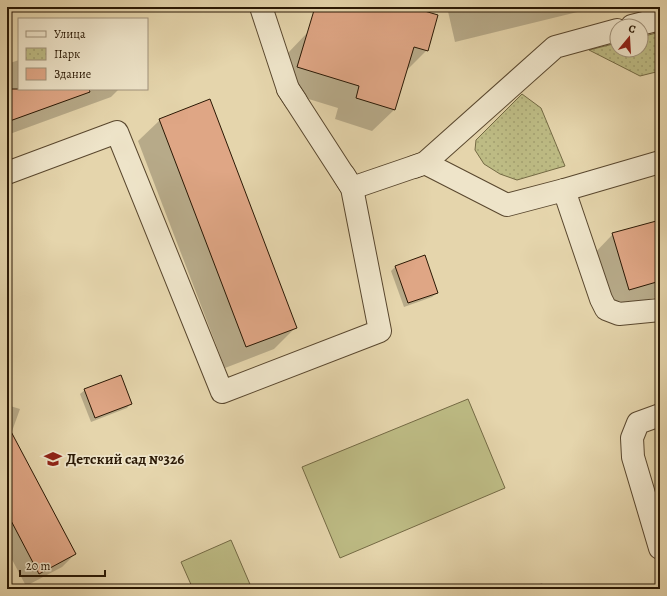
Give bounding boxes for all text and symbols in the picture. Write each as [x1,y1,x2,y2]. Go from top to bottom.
legend [18,18,148,90]
north arrow [609,18,649,58]
text: С [626,21,638,37]
text: Улица [54,26,86,42]
text: Парк [54,46,80,62]
text: Здание [54,66,91,82]
school or university icon: Детский сад №326 [43,449,63,469]
place label: Детский сад №326 [66,449,184,469]
scale bar [20,552,105,578]
text: 20 m [26,558,50,574]

